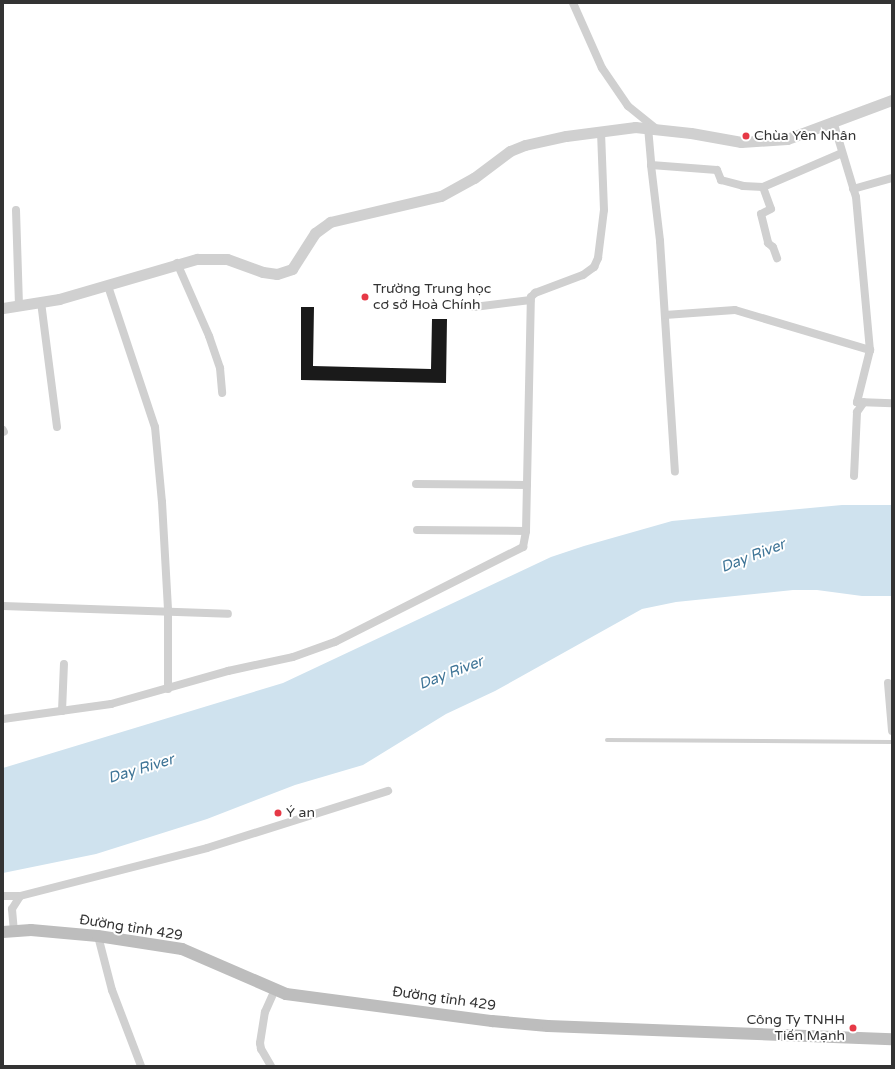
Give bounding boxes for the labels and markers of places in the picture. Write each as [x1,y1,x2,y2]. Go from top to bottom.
place label: Chùa Yên Nhân [754,128,856,144]
marker: Chùa Yên Nhân [741,131,751,141]
place label: Trường Trung học cơ sở Hoà Chính [373,281,491,314]
marker: Trường Trung học cơ sở Hoà Chính [360,292,370,302]
place label: Ý an [286,805,315,821]
marker: Ý an [273,808,283,818]
place label: Công Ty TNHH Tiến Mạnh [746,1012,845,1044]
marker: Công Ty TNHH Tiến Mạnh [848,1023,858,1033]

